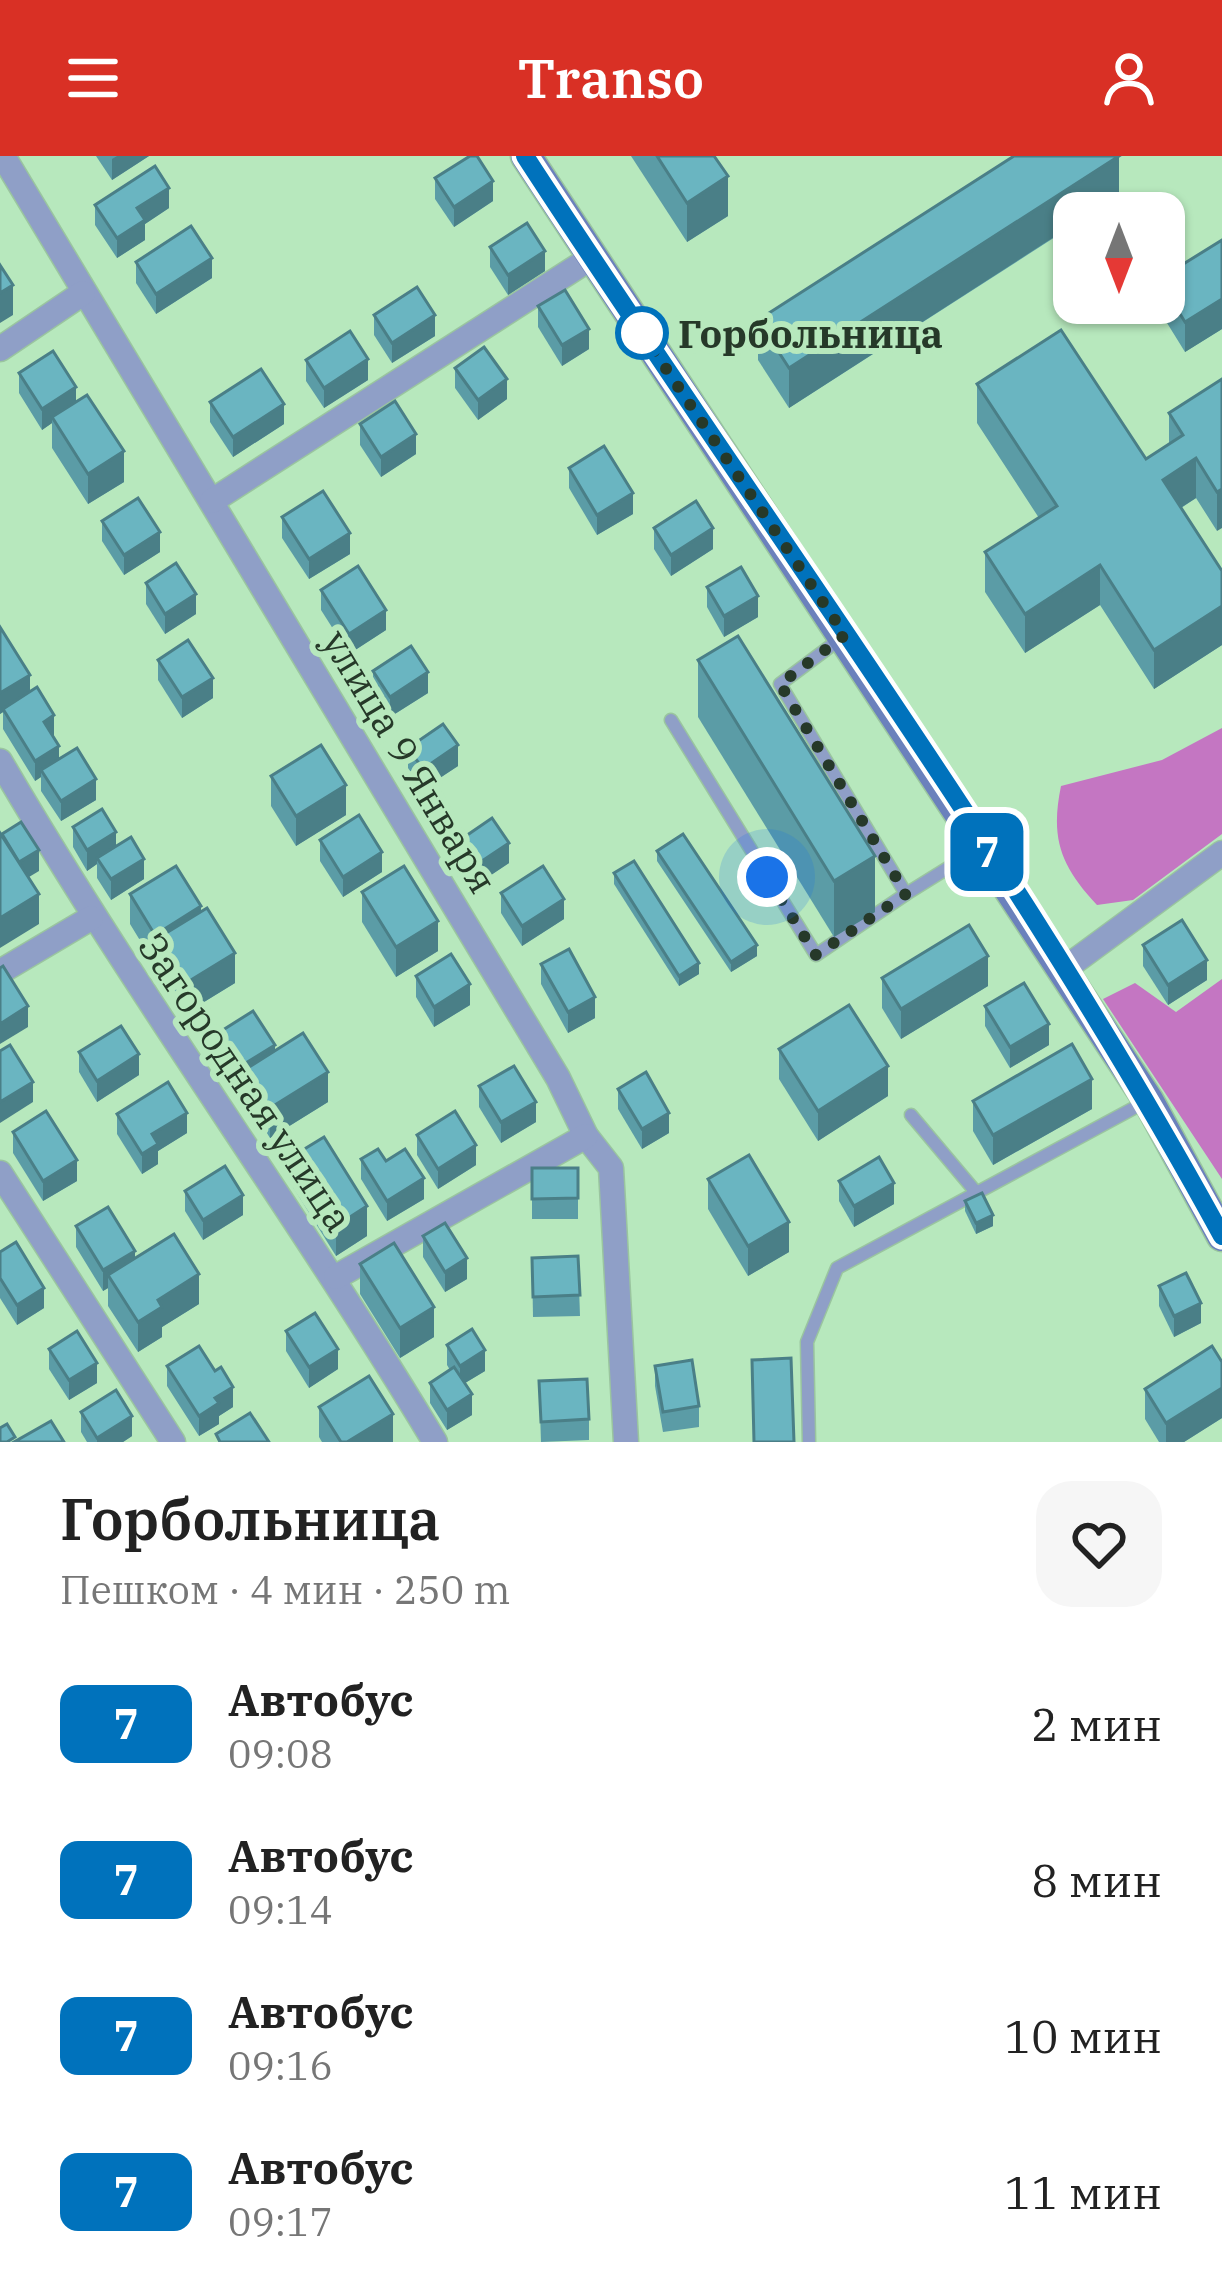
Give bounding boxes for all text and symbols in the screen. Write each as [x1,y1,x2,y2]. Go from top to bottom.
text: Transo [518,43,704,113]
icon: menu [60,45,126,111]
icon: person [1096,45,1162,111]
north arrow [1053,192,1185,324]
map controls [1053,192,1185,324]
marker: Горбольница [617,308,667,358]
place label: Горбольница [678,308,943,359]
street label: улица 9 Января [311,620,509,902]
line badge: 7 [948,813,1026,891]
text: 7 [974,824,1000,879]
your location [737,847,797,907]
street label: Загородная улица [127,923,365,1241]
button: heart [1036,1481,1162,1607]
text: Горбольница [60,1482,441,1556]
text: Пешком · 4 мин · 250 m [60,1564,510,1615]
text: Автобус [228,1670,414,1728]
text: 2 мин [1031,1695,1162,1753]
text: 7 [113,1696,139,1751]
text: 09:08 [228,1728,333,1779]
text: Автобус [228,1826,414,1884]
text: 8 мин [1031,1851,1162,1909]
text: 7 [113,1852,139,1907]
text: 09:14 [228,1884,333,1935]
text: Автобус [228,1982,414,2040]
text: 10 мин [1004,2007,1162,2065]
text: 7 [113,2008,139,2063]
text: 09:16 [228,2040,333,2091]
text: Автобус [228,2138,414,2196]
text: 11 мин [1004,2163,1162,2221]
text: 7 [113,2164,139,2219]
text: 09:17 [228,2196,333,2247]

